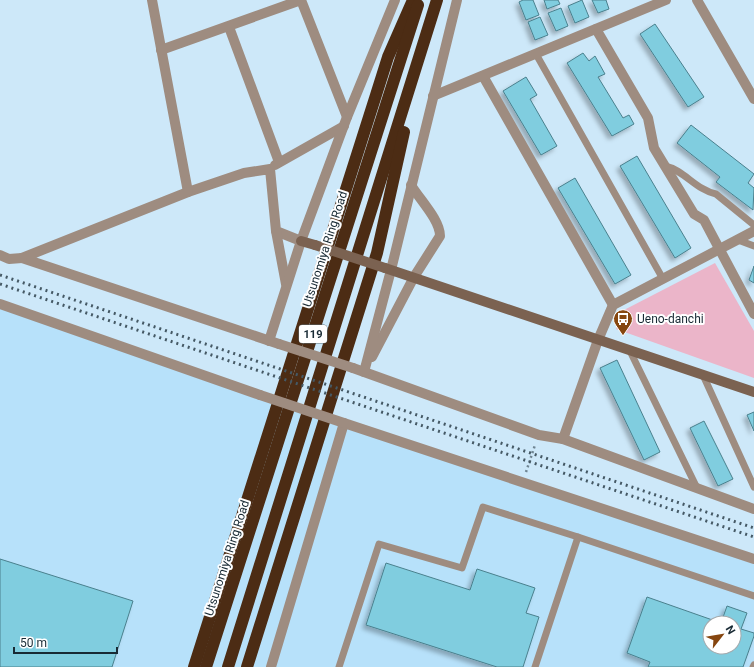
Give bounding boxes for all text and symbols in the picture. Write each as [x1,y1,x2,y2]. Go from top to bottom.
street label: Utsunomiya Ring Road [300,189,350,309]
bus stop icon: Ueno-danchi [612,308,634,336]
place label: Ueno-danchi [637,312,704,326]
road number: 119 [299,325,327,343]
street label: Utsunomiya Ring Road [202,498,252,618]
north arrow [702,615,742,655]
text: N [723,623,738,637]
scale bar [14,629,117,655]
text: 50 m [20,636,47,650]

